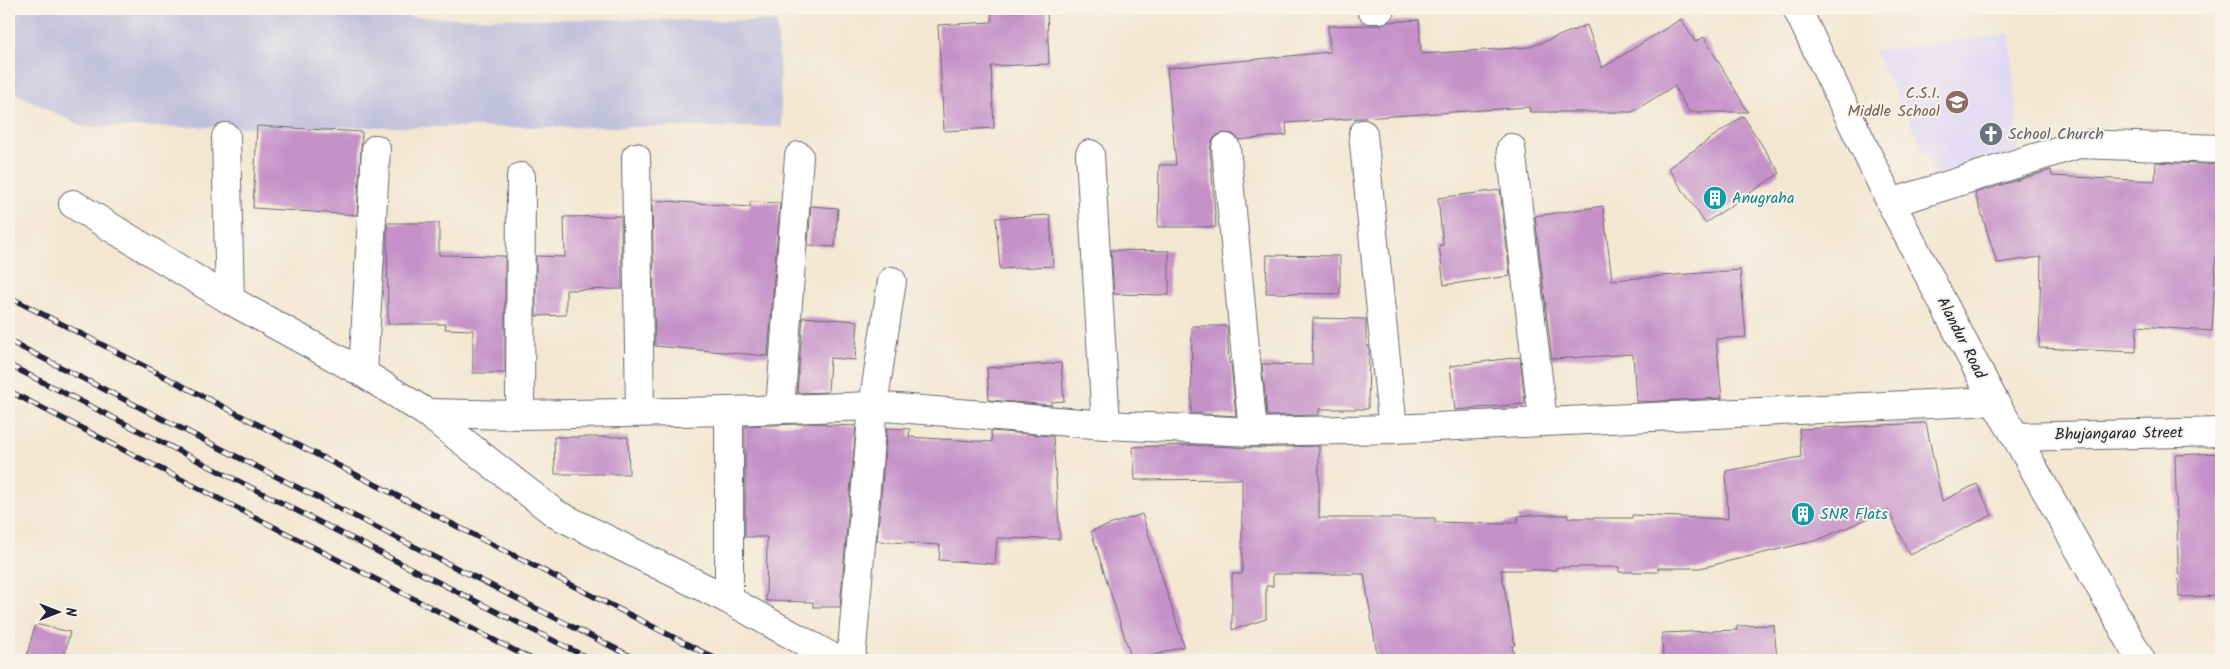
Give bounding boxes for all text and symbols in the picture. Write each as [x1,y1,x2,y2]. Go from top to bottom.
place label: C.S.I. Middle School [1847,81,1940,124]
school or university icon: C.S.I. Middle School [1944,89,1970,115]
church icon: School Church [1978,121,2004,147]
place label: School Church [2008,122,2104,147]
building icon: Anugraha [1702,185,1728,211]
place label: Anugraha [1732,186,1794,211]
street label: Alandur Road [1930,293,1993,384]
street label: Bhujangarao Street [2054,420,2184,448]
building icon: SNR Flats [1790,501,1816,527]
place label: SNR Flats [1820,502,1888,527]
north arrow [32,586,82,636]
text: N [59,608,81,617]

